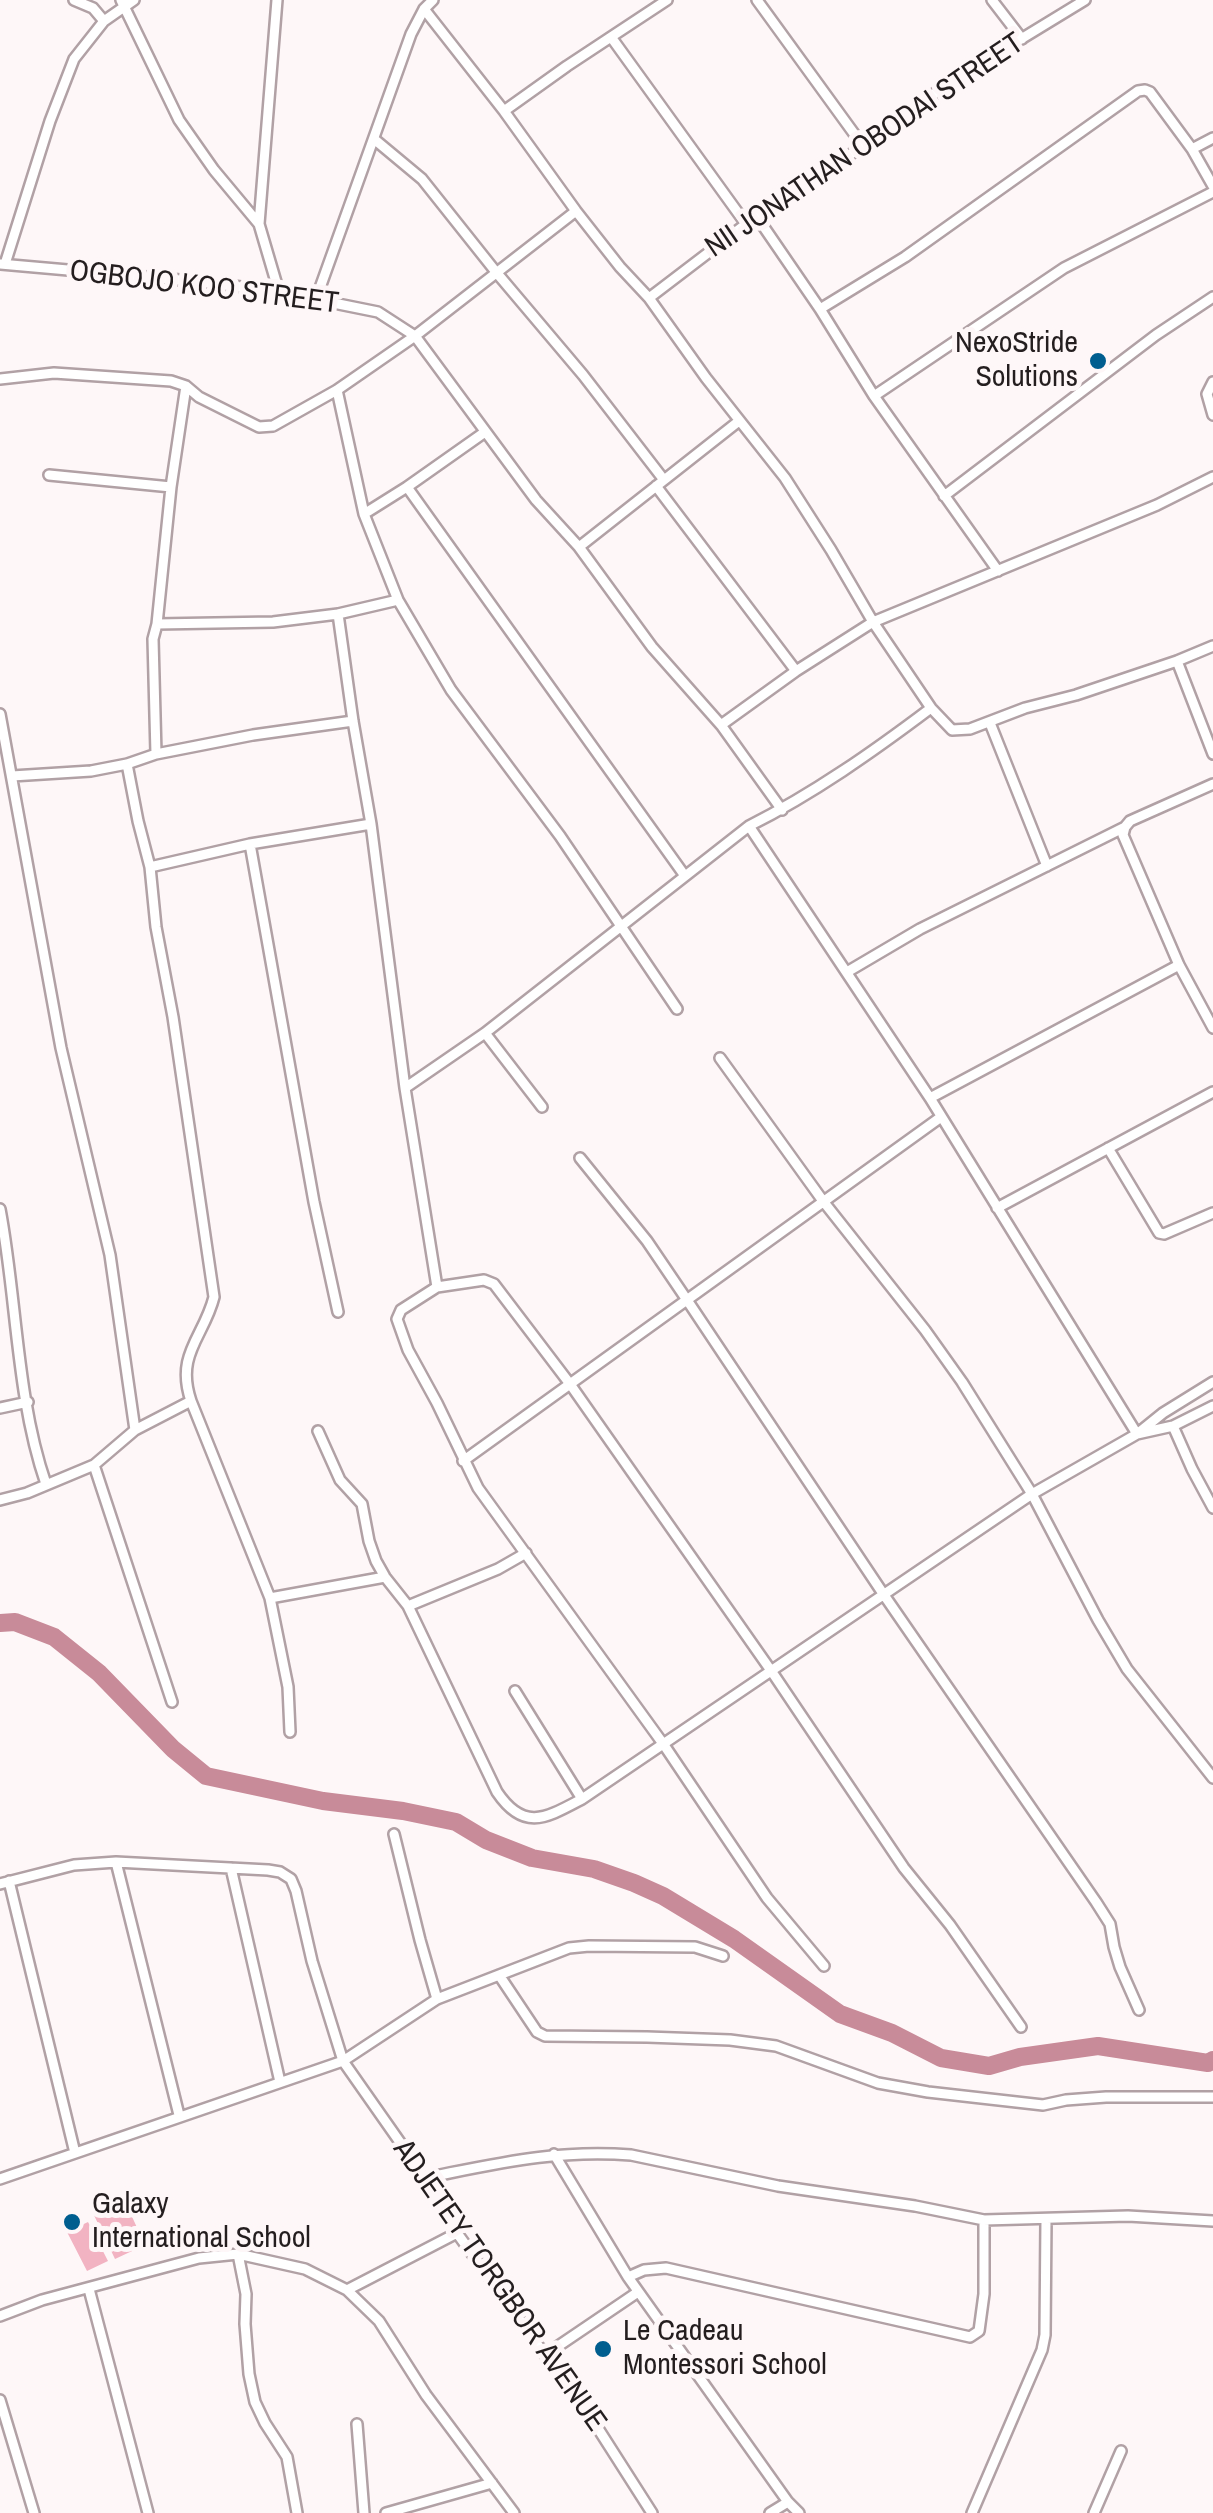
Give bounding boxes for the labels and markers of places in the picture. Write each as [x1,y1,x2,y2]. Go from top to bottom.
place label: NexoStride Solutions [955,326,1078,396]
marker: NexoStride Solutions [1087,350,1109,372]
place label: Galaxy International School [92,2187,311,2258]
marker: Galaxy International School [61,2211,83,2233]
place label: Le Cadeau Montessori School [623,2314,827,2384]
marker: Le Cadeau Montessori School [592,2338,614,2360]

